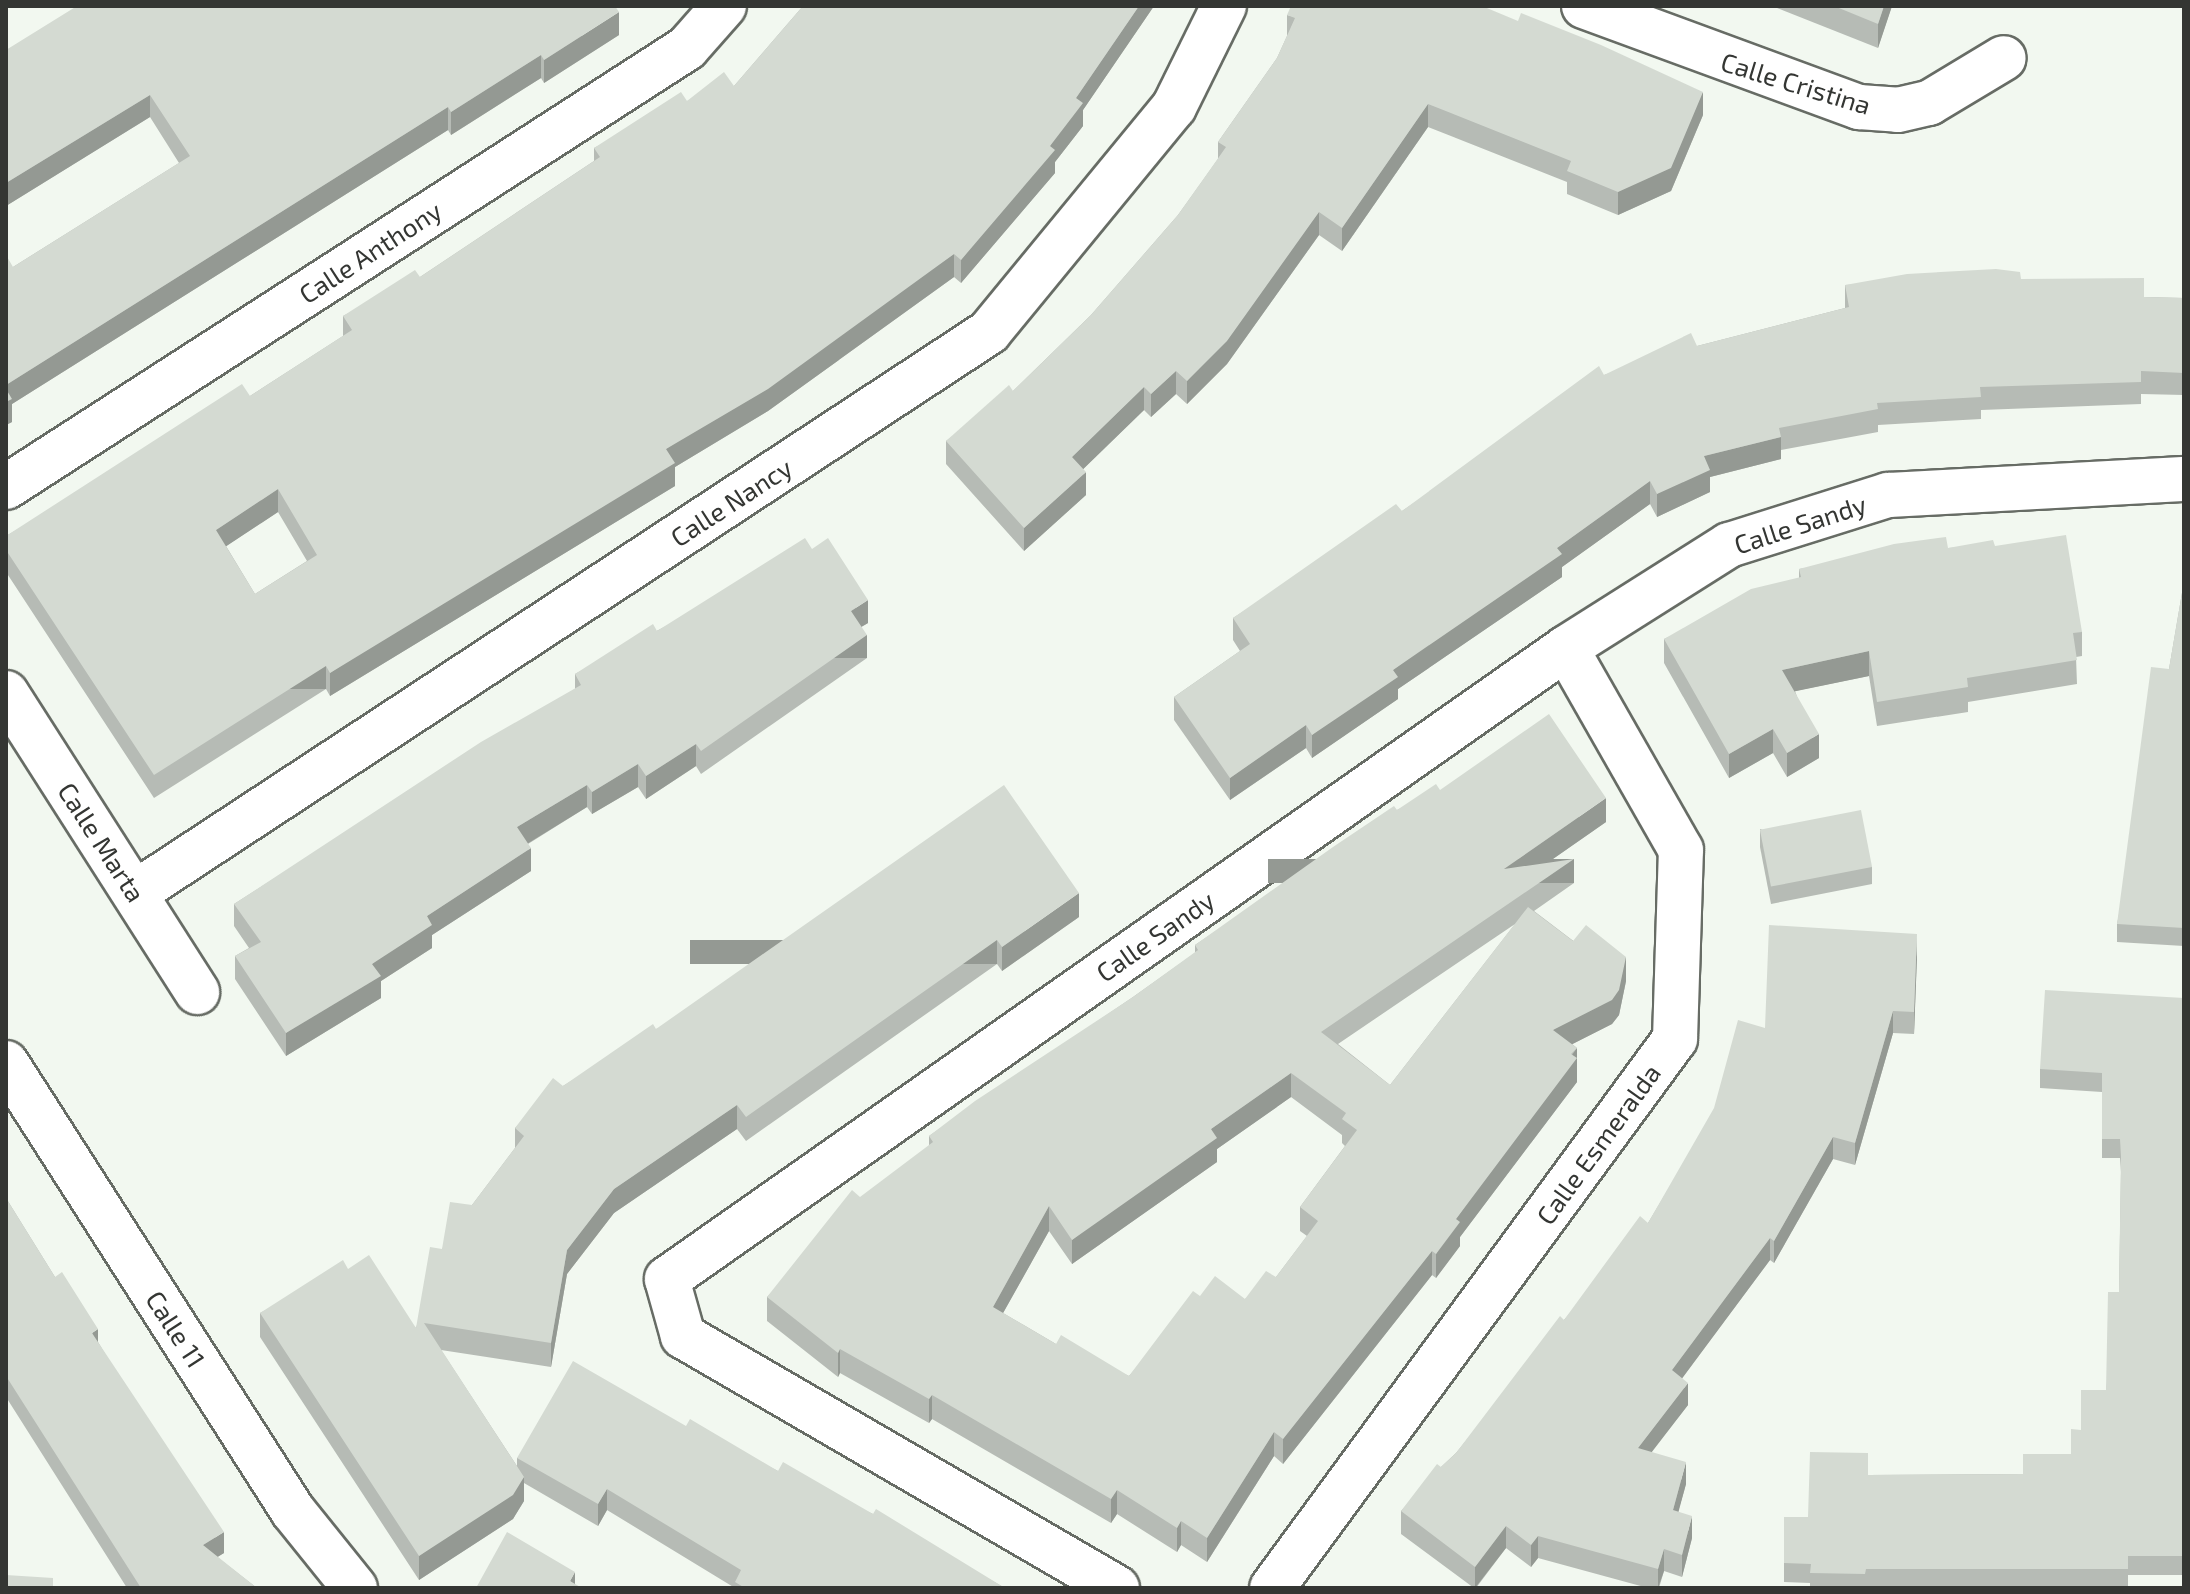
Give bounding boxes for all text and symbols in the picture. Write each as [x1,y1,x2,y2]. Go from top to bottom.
street label: Calle Cristina [1717,45,1875,121]
street label: Calle Anthony [293,194,447,310]
street label: Calle Nancy [664,451,798,553]
street label: Calle Sandy [1730,488,1870,560]
street label: Calle Marta [52,776,152,908]
street label: Calle Sandy [1090,884,1220,988]
street label: Calle Esmeralda [1529,1058,1667,1230]
street label: Calle 11 [140,1285,212,1373]

